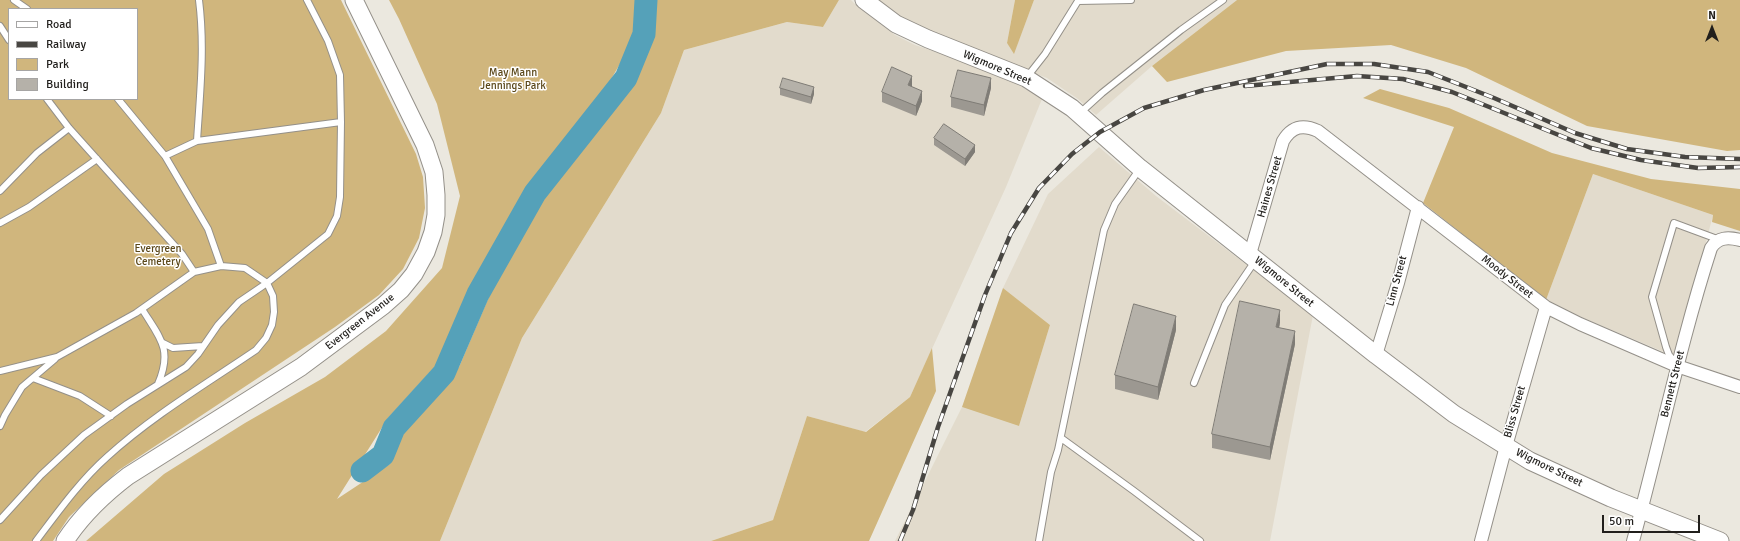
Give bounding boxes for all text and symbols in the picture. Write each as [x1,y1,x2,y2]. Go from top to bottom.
legend [8,8,138,100]
north arrow [1692,8,1732,48]
text: N [1708,9,1716,22]
text: Road [46,17,72,32]
text: Railway [46,37,86,52]
street label: Wigmore Street [961,48,1033,88]
text: Park [46,57,69,72]
park label: May Mann Jennings Park [480,66,546,92]
text: Building [46,77,89,92]
street label: Haines Street [1255,155,1285,219]
park label: Evergreen Cemetery [134,242,182,268]
street label: Moody Street [1478,253,1536,301]
street label: Wigmore Street [1251,254,1317,310]
street label: Linn Street [1384,254,1410,308]
street label: Evergreen Avenue [323,291,397,353]
street label: Bennett Street [1658,349,1688,419]
street label: Bliss Street [1501,384,1529,440]
street label: Wigmore Street [1513,446,1585,490]
scale bar [1604,507,1702,533]
text: 50 m [1609,514,1634,529]

